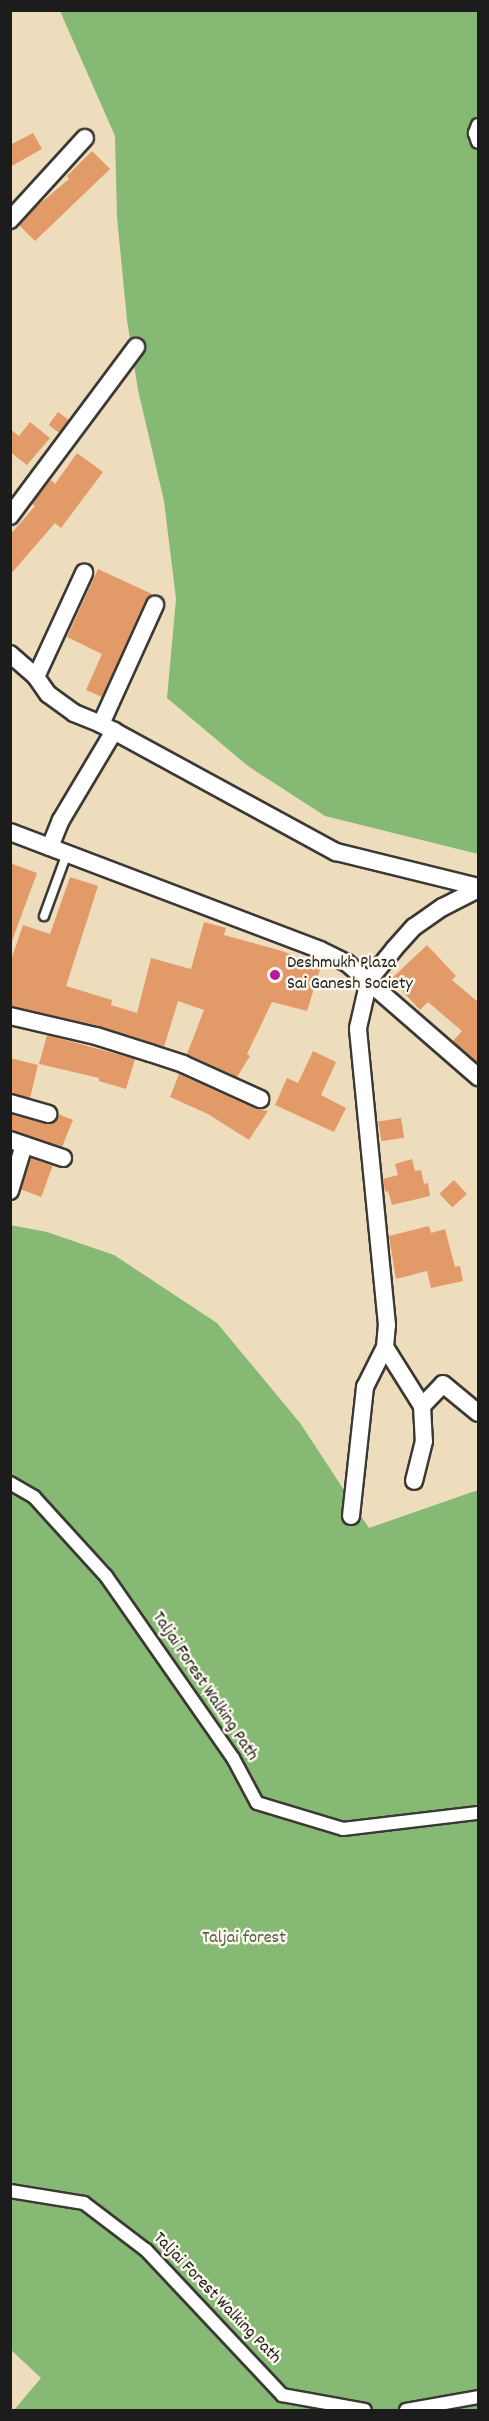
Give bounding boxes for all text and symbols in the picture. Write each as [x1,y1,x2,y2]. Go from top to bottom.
place label: Deshmukh Plaza Sai Ganesh Society [287,954,413,996]
marker: Deshmukh Plaza Sai Ganesh Society [268,968,282,982]
street label: Taljai Forest Walking Path [146,1608,262,1766]
park label: Taljai forest [202,1928,286,1950]
street label: Taljai Forest Walking Path [147,2229,285,2369]

